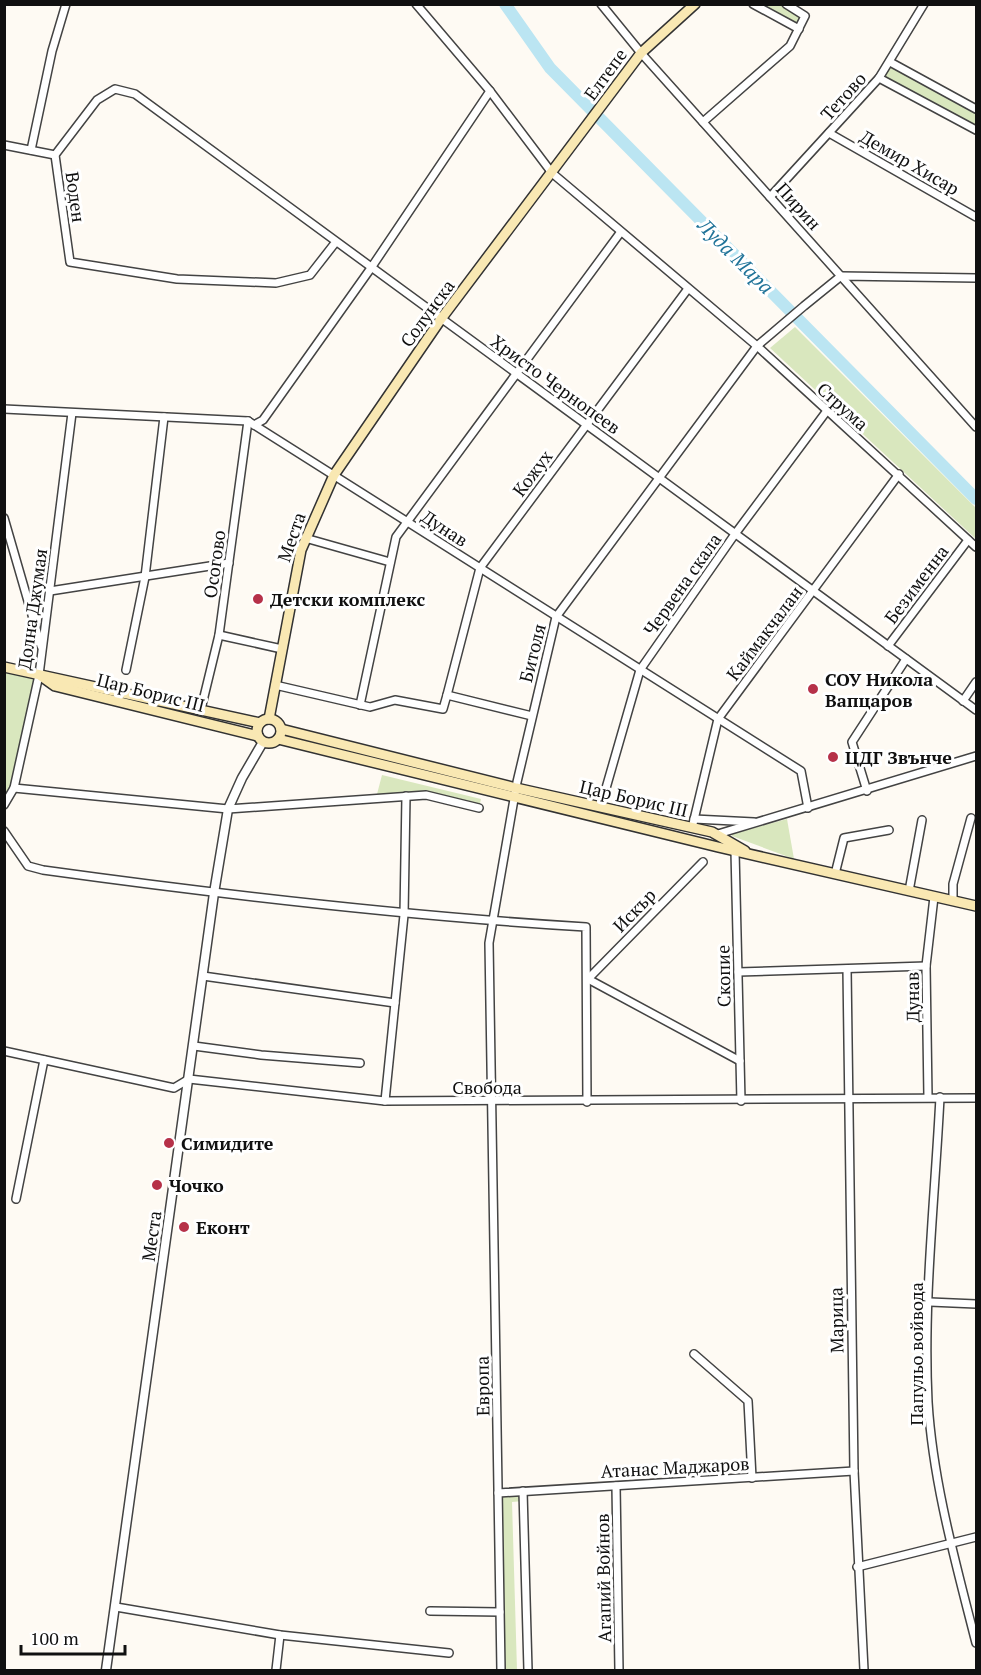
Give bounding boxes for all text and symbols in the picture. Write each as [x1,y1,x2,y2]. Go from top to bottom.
street label: Елтепе [578,43,632,105]
street label: Тетово [815,67,871,125]
street label: Демир Хисар [856,124,964,200]
street label: Воден [61,170,91,224]
street label: Пирин [771,177,827,235]
water label: Луда Мара [691,211,780,300]
street label: Солунска [394,274,460,352]
street label: Христо Чернопеев [486,329,626,439]
street label: Струма [812,377,874,435]
street label: Кожух [507,444,558,501]
street label: Дунав [417,504,473,552]
street label: Места [271,509,311,565]
street label: Осогово [197,528,231,600]
street label: Червена скала [638,528,726,640]
street label: Безименна [878,540,954,628]
street label: Долна Джумая [12,547,52,671]
street label: Каймакчалан [721,581,807,685]
place label: Детски комплекс [270,587,425,611]
marker: Детски комплекс [251,592,265,606]
street label: Битоля [513,621,551,685]
street label: Цар Борис III [94,667,208,717]
place label: СОУ Никола Вапцаров [825,667,933,712]
marker: СОУ Никола Вапцаров [806,682,820,696]
place label: ЦДГ Звънче [845,745,952,769]
marker: ЦДГ Звънче [826,750,840,764]
street label: Цар Борис III [577,774,691,822]
street label: Искър [607,883,661,937]
street label: Скопие [710,945,736,1007]
street label: Дунав [900,971,924,1023]
street label: Свобода [452,1075,522,1099]
place label: Симидите [181,1131,274,1155]
marker: Симидите [162,1136,176,1150]
place label: Чочко [169,1173,224,1197]
marker: Чочко [150,1178,164,1192]
street label: Места [136,1209,166,1263]
place label: Еконт [196,1215,250,1239]
marker: Еконт [177,1220,191,1234]
street label: Папульо войвода [904,1282,928,1426]
street label: Марица [823,1287,849,1353]
street label: Европа [469,1356,495,1416]
street label: Атанас Маджаров [600,1451,750,1483]
street label: Агапий Войнов [590,1513,616,1643]
scale bar [21,1618,124,1656]
text: 100 m [30,1626,79,1650]

